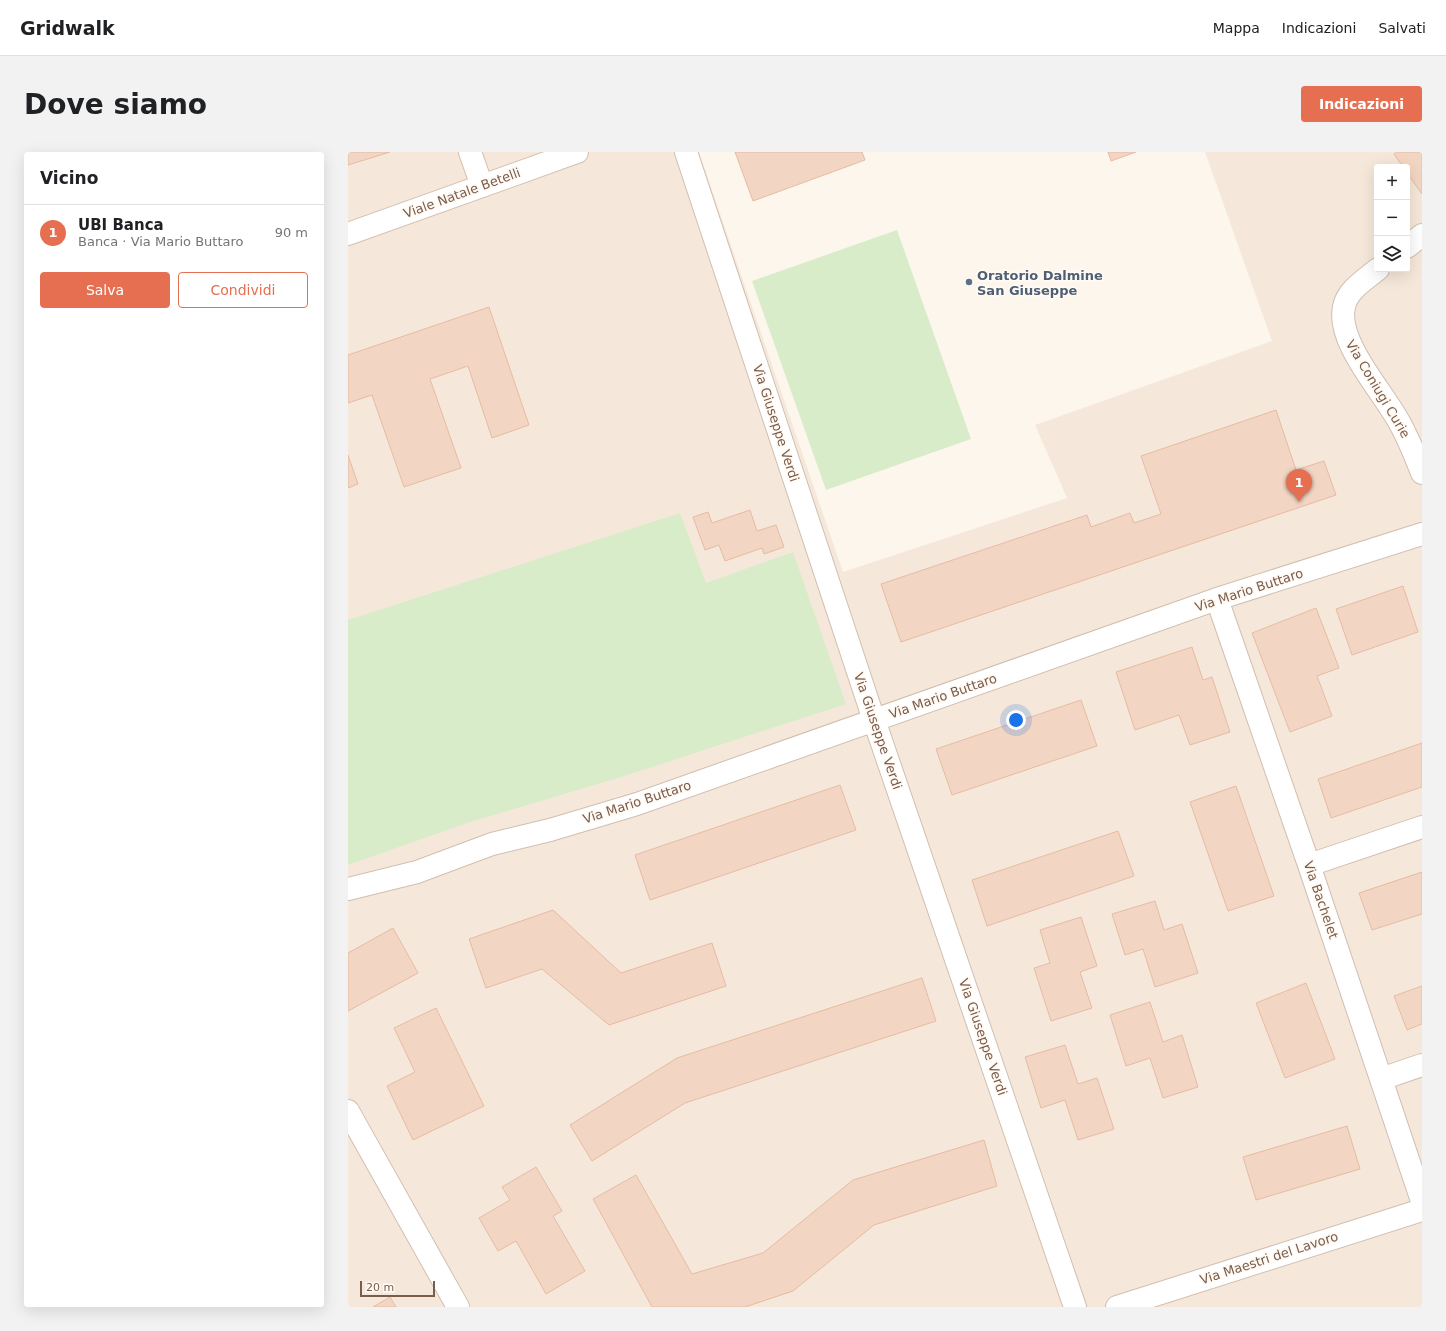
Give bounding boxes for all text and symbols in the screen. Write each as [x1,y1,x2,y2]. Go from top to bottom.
text: Gridwalk [20,17,115,39]
text: Mappa [1213,20,1260,36]
text: Indicazioni [1282,20,1356,36]
text: Salvati [1378,20,1426,36]
button: Indicazioni [1301,86,1422,122]
text: Dove siamo [24,88,207,121]
map controls [1374,164,1410,272]
button: + [1374,164,1410,200]
street label: Viale Natale Betelli [402,165,522,221]
text: Vicino [40,168,98,188]
button: − [1374,200,1410,236]
text: UBI Banca [78,216,164,234]
text: 1 [48,225,58,240]
text: 90 m [275,225,308,240]
text: Banca · Via Mario Buttaro [78,234,244,249]
button: layers [1374,236,1410,272]
place label: Oratorio Dalmine San Giuseppe [977,268,1103,298]
button: Salva [40,272,170,308]
button: Condividi [178,272,308,308]
marker: Oratorio Dalmine San Giuseppe [964,277,974,287]
street label: Via Coniugi Curie [1343,337,1413,441]
street label: Via Giuseppe Verdi [750,362,802,484]
pin: 1 [1286,469,1312,502]
street label: Via Mario Buttaro [1193,565,1305,615]
street label: Via Giuseppe Verdi [851,671,905,791]
street label: Via Mario Buttaro [887,671,999,721]
your location [1006,710,1026,730]
street label: Via Mario Buttaro [581,777,693,827]
street label: Via Bachelet [1301,859,1341,941]
street label: Via Giuseppe Verdi [956,977,1010,1097]
street label: Via Maestri del Lavoro [1198,1229,1340,1287]
scale bar [360,1279,435,1298]
text: 20 m [366,1281,394,1294]

